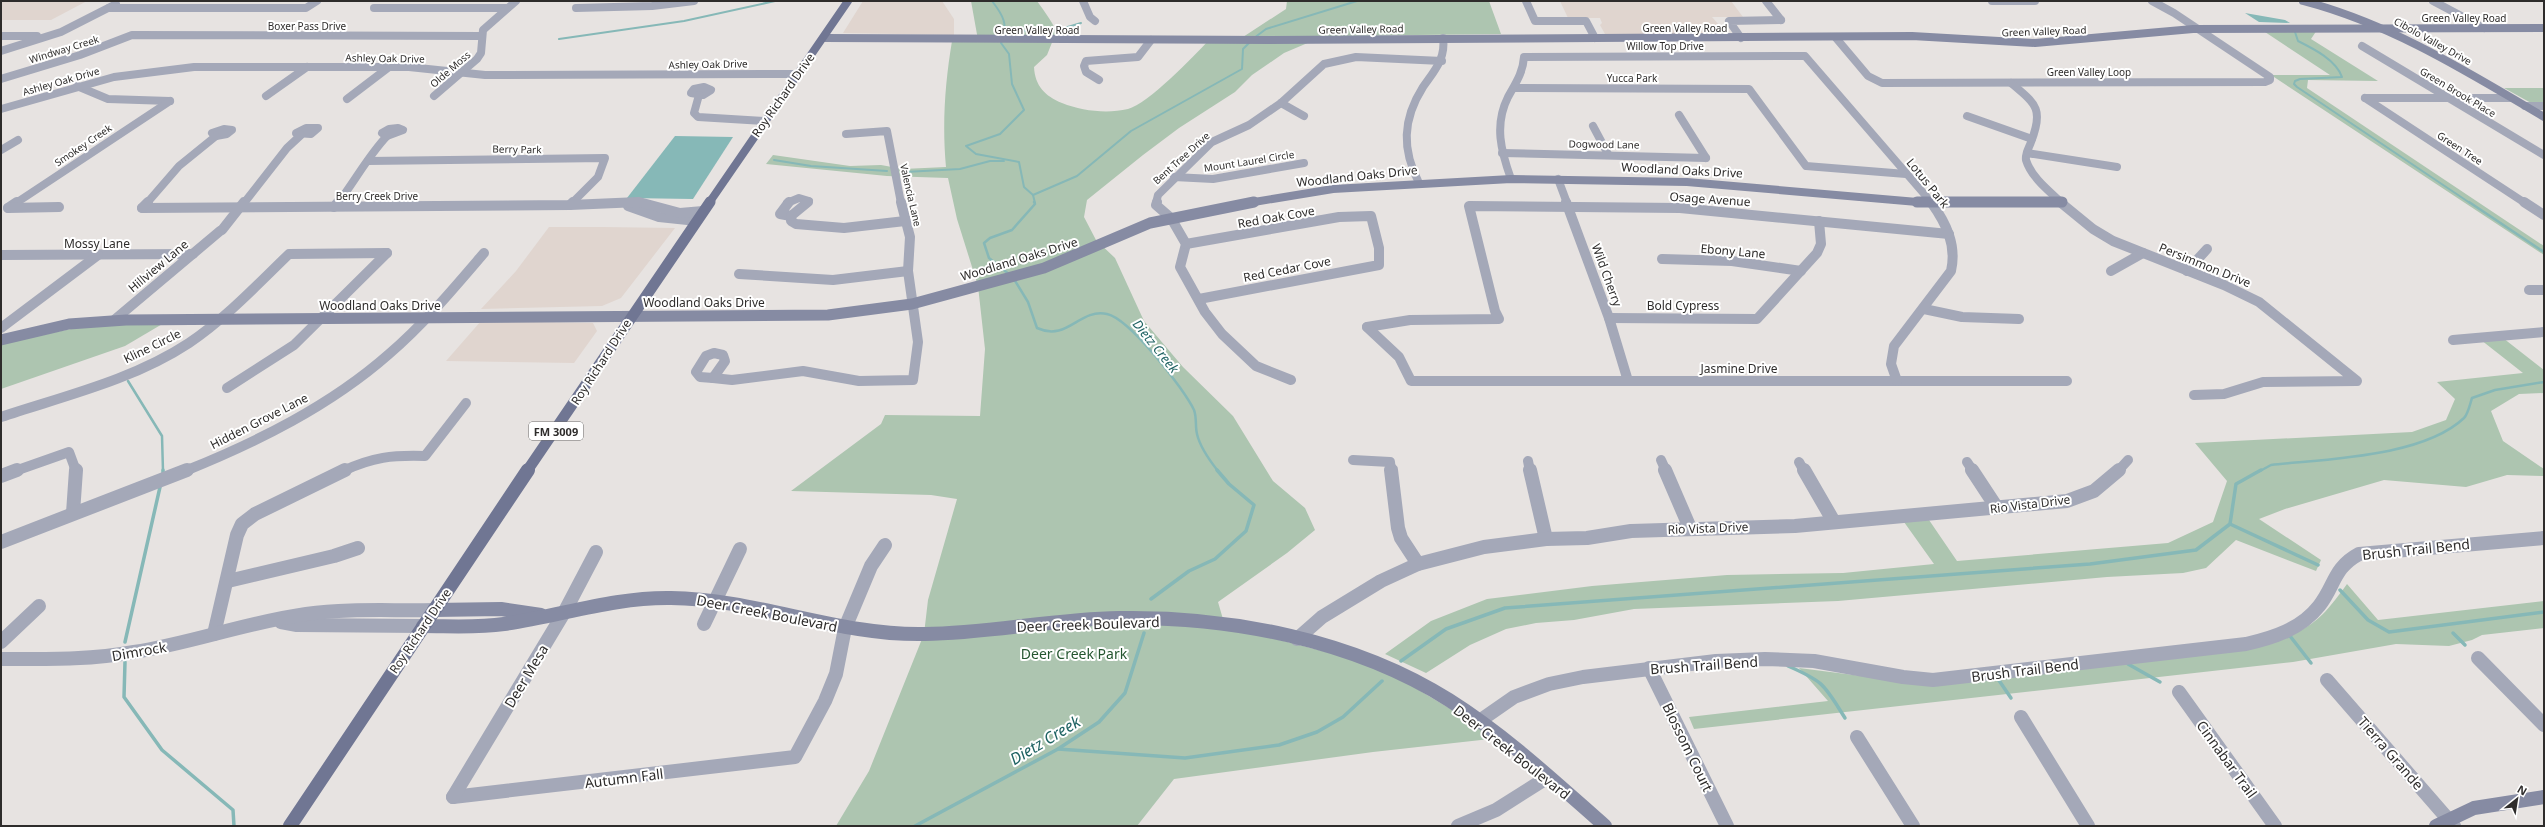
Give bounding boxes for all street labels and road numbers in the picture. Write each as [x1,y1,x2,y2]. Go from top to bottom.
street label: Green Valley Road [2421,11,2507,25]
street label: Cibolo Valley Drive [2392,14,2475,68]
street label: Boxer Pass Drive [268,19,347,33]
street label: Green Valley Road [1318,21,1404,37]
street label: Green Valley Road [1642,21,1728,35]
street label: Green Valley Road [994,23,1080,37]
street label: Green Valley Road [2001,23,2087,39]
street label: Windway Creek [27,32,101,66]
street label: Willow Top Drive [1626,39,1704,53]
street label: Olde Moss [427,47,473,91]
street label: Roy Richard Drive [748,49,819,140]
street label: Ashley Oak Drive [345,50,425,66]
street label: Ashley Oak Drive [668,56,748,72]
street label: Ashley Oak Drive [21,63,101,99]
street label: Green Brook Place [2417,64,2499,120]
street label: Green Valley Loop [2047,65,2131,79]
street label: Yucca Park [1607,71,1658,85]
street label: Smokey Creek [52,120,115,169]
street label: Bent Tree Drive [1150,128,1213,187]
street label: Green Tree [2435,128,2486,168]
street label: Dogwood Lane [1568,136,1640,152]
street label: Berry Park [492,142,542,156]
street label: Mount Laurel Circle [1203,147,1296,175]
street label: Lotus Park [1903,155,1954,212]
street label: Woodland Oaks Drive [1621,158,1743,182]
street label: Woodland Oaks Drive [1296,161,1419,191]
street label: Valencia Lane [897,162,925,228]
street label: Osage Avenue [1669,188,1751,210]
street label: Berry Creek Drive [336,189,419,203]
street label: Red Oak Cove [1236,202,1316,232]
street label: Woodland Oaks Drive [958,233,1080,285]
street label: Mossy Lane [64,235,130,252]
street label: Hillview Lane [124,236,192,296]
street label: Persimmon Drive [2156,239,2254,291]
street label: Ebony Lane [1700,240,1766,262]
street label: Wild Cherry [1588,241,1627,310]
street label: Red Cedar Cove [1242,252,1332,286]
street label: Woodland Oaks Drive [643,294,765,311]
street label: Woodland Oaks Drive [319,297,441,314]
street label: Bold Cypress [1647,297,1720,314]
street label: Roy Richard Drive [567,316,635,408]
street label: Kline Circle [120,325,184,367]
street label: Jasmine Drive [1699,360,1778,377]
street label: Hidden Grove Lane [207,389,311,453]
road number: FM 3009 [529,422,583,440]
street label: Rio Vista Drive [1989,491,2071,517]
street label: Rio Vista Drive [1667,518,1749,538]
street label: Brush Trail Bend [2361,534,2471,564]
street label: Roy Richard Drive [385,585,455,677]
street label: Deer Creek Boulevard [695,590,839,636]
street label: Deer Creek Boulevard [1016,612,1160,636]
street label: Dimrock [110,637,168,665]
street label: Deer Mesa [500,641,552,711]
street label: Brush Trail Bend [1649,652,1759,678]
street label: Brush Trail Bend [1970,654,2080,686]
street label: Blossom Court [1658,699,1718,795]
street label: Deer Creek Boulevard [1450,700,1574,804]
street label: Tierra Grande [2354,713,2428,794]
street label: Cinnabar Trail [2193,717,2261,801]
street label: Autumn Fall [584,764,664,792]

